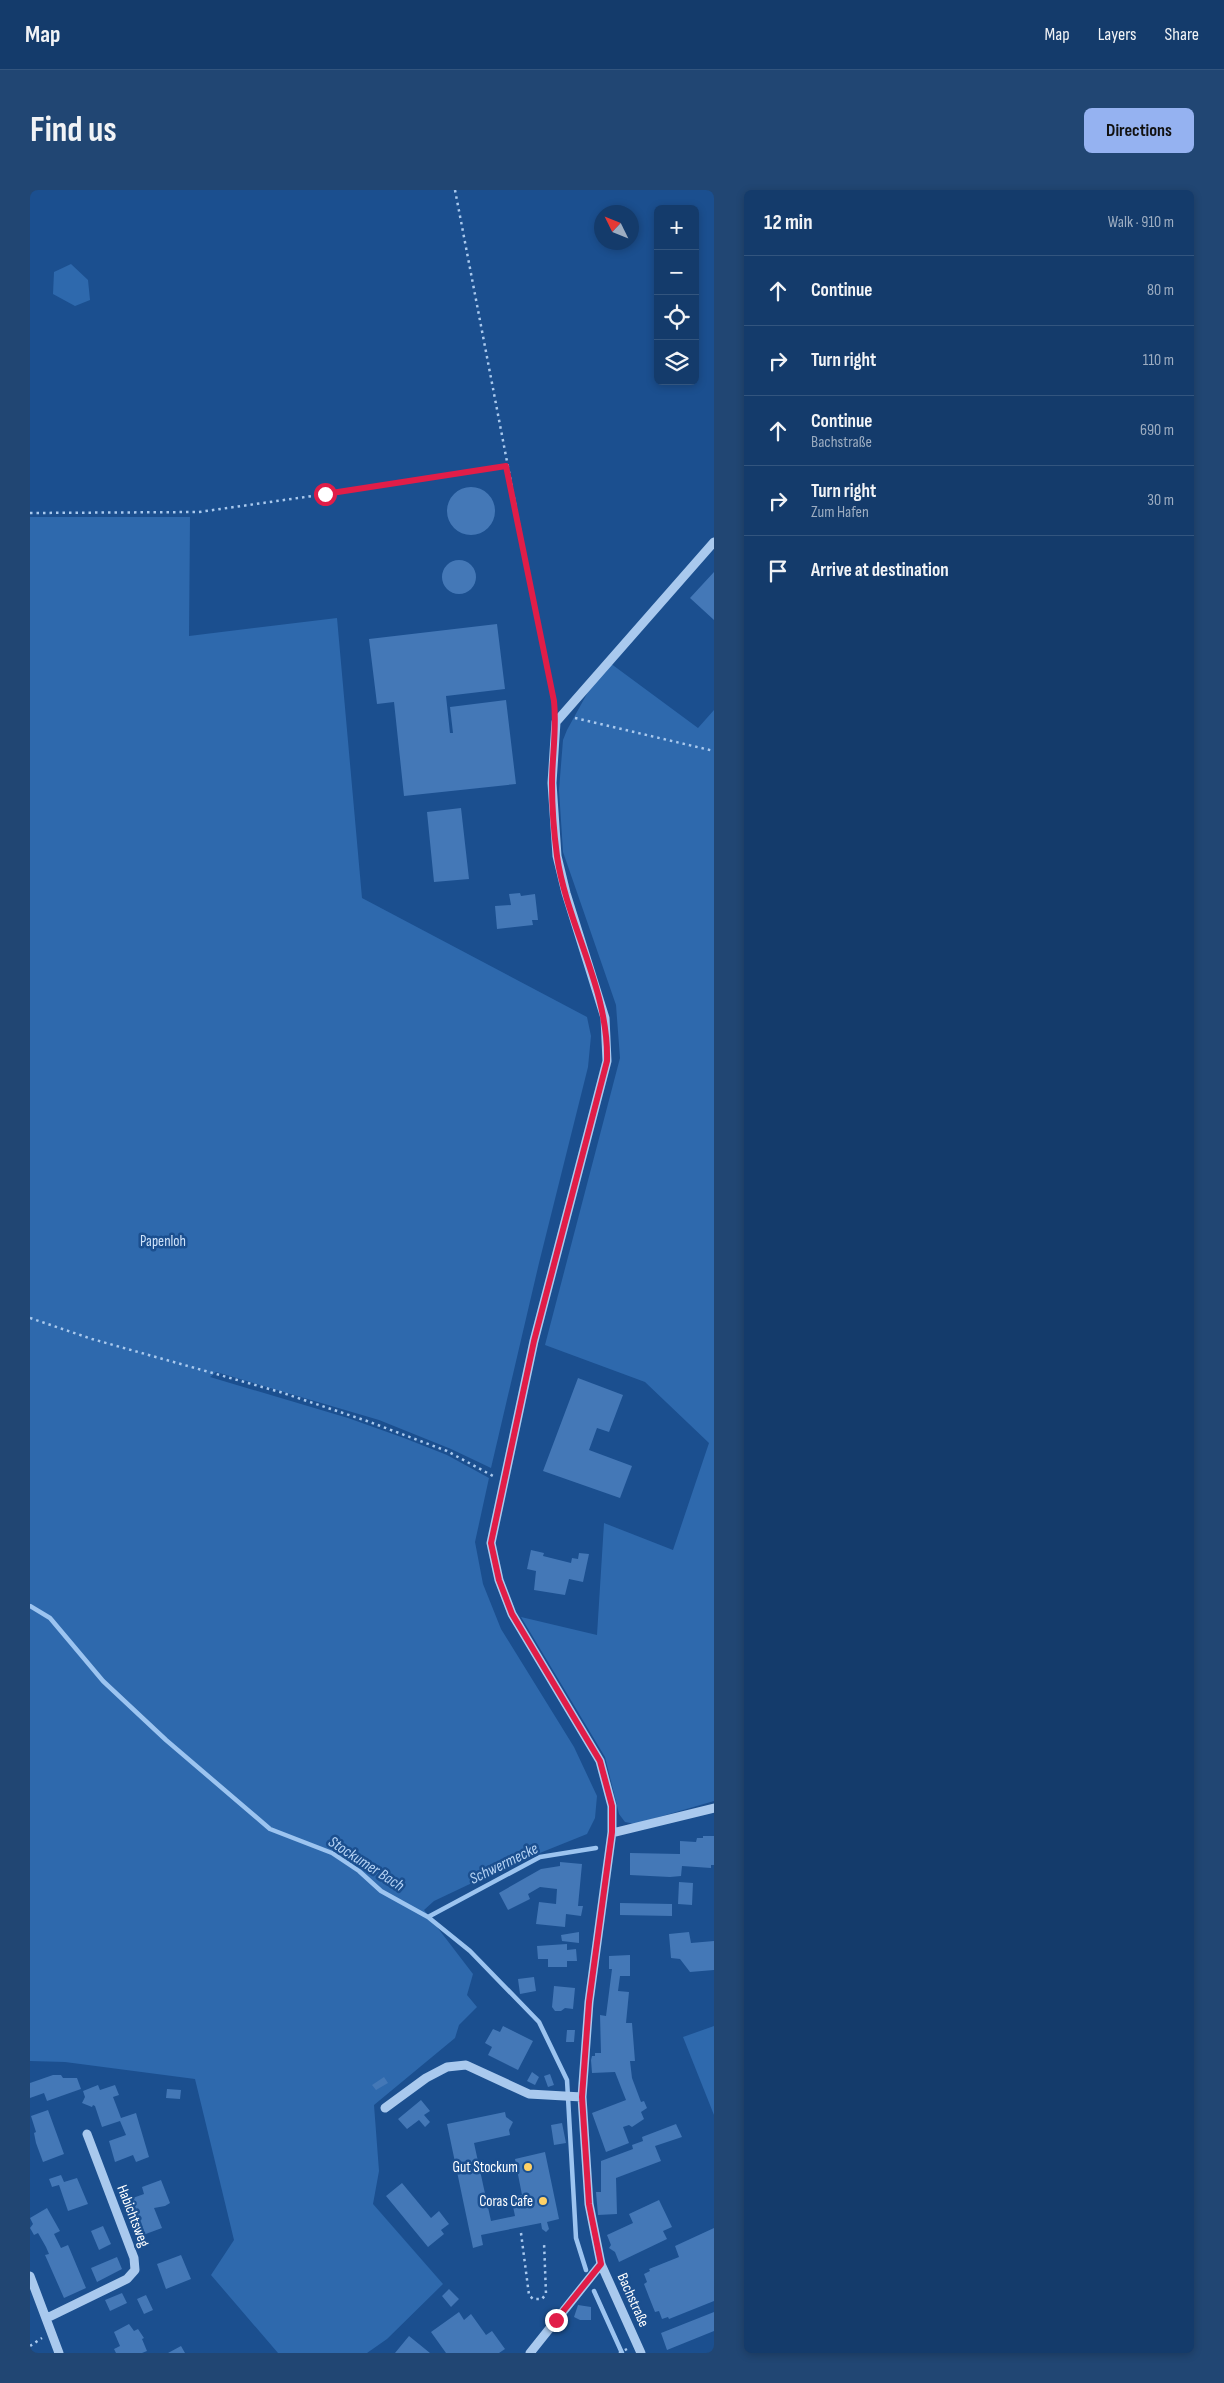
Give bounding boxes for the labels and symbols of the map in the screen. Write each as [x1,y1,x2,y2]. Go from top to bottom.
north arrow [594,205,639,250]
route start [314,483,337,506]
park label: Papenloh [140,1232,186,1251]
water label: Stockumer Bach [325,1832,408,1896]
water label: Schwermecke [467,1839,541,1889]
place label: Gut Stockum [453,2158,518,2177]
marker: Gut Stockum [522,2161,534,2173]
street label: Habichtsweg [112,2182,154,2250]
place label: Coras Cafe [479,2192,533,2211]
marker: Coras Cafe [537,2195,549,2207]
street label: Bachstraße [613,2270,653,2330]
route end [545,2309,568,2332]

